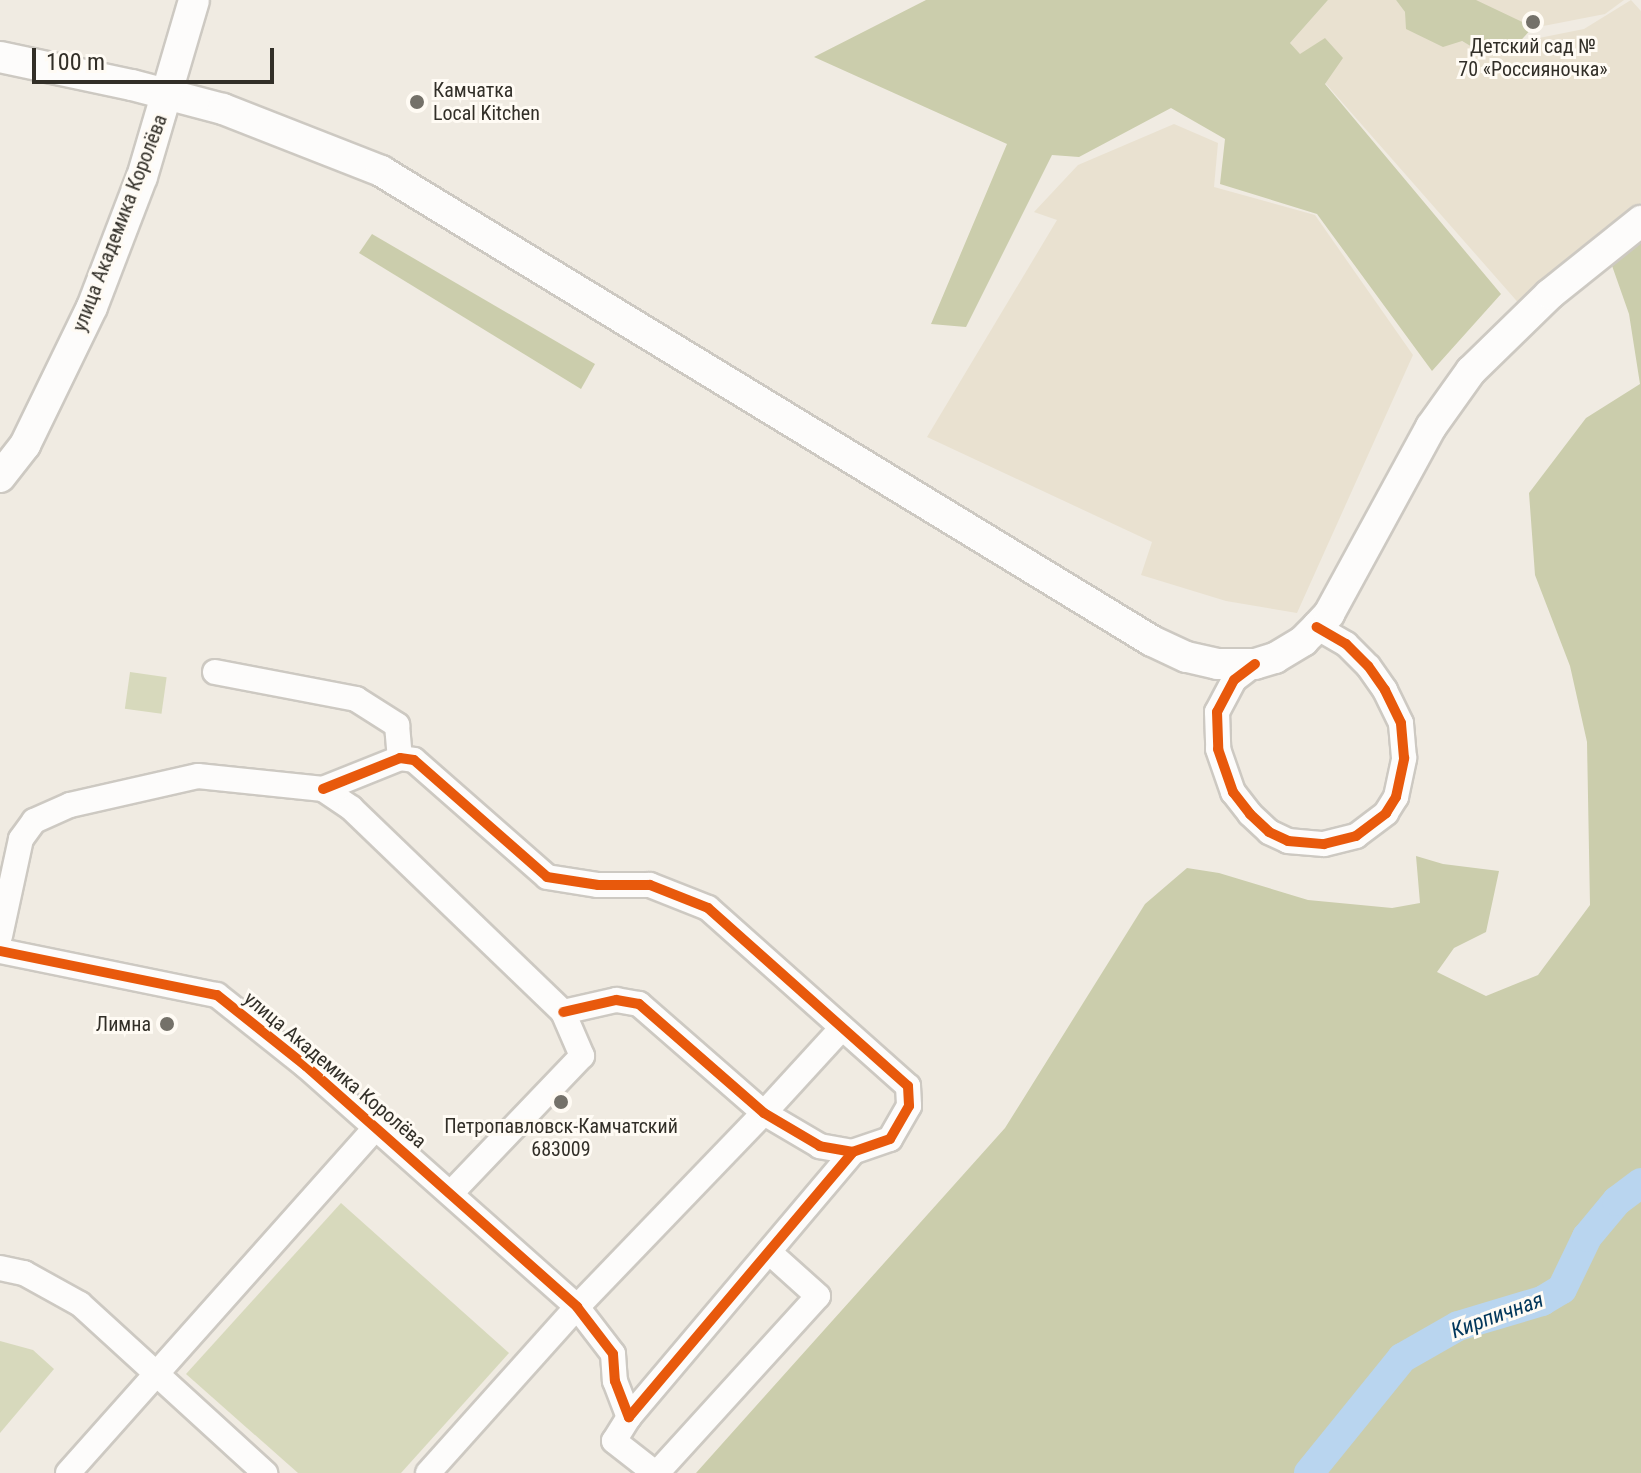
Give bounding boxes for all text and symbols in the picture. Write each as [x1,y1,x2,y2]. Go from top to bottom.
marker: Детский сад № 70 «Россияночка» [1524,13,1542,31]
scale bar [36,32,278,82]
place label: Детский сад № 70 «Россияночка» [1458,34,1608,81]
text: 100 m [46,48,105,76]
place label: Камчатка Local Kitchen [433,78,540,125]
marker: Камчатка Local Kitchen [408,93,426,111]
street label: улица Академика Королёва [67,111,173,335]
street label: улица Академика Королёва [239,987,431,1153]
place label: Лимна [96,1012,151,1036]
marker: Лимна [158,1015,176,1033]
marker: Петропавловск-Камчатский 683009 [552,1093,570,1111]
place label: Петропавловск-Камчатский 683009 [444,1114,678,1161]
water label: Кирпичная [1447,1286,1547,1344]

